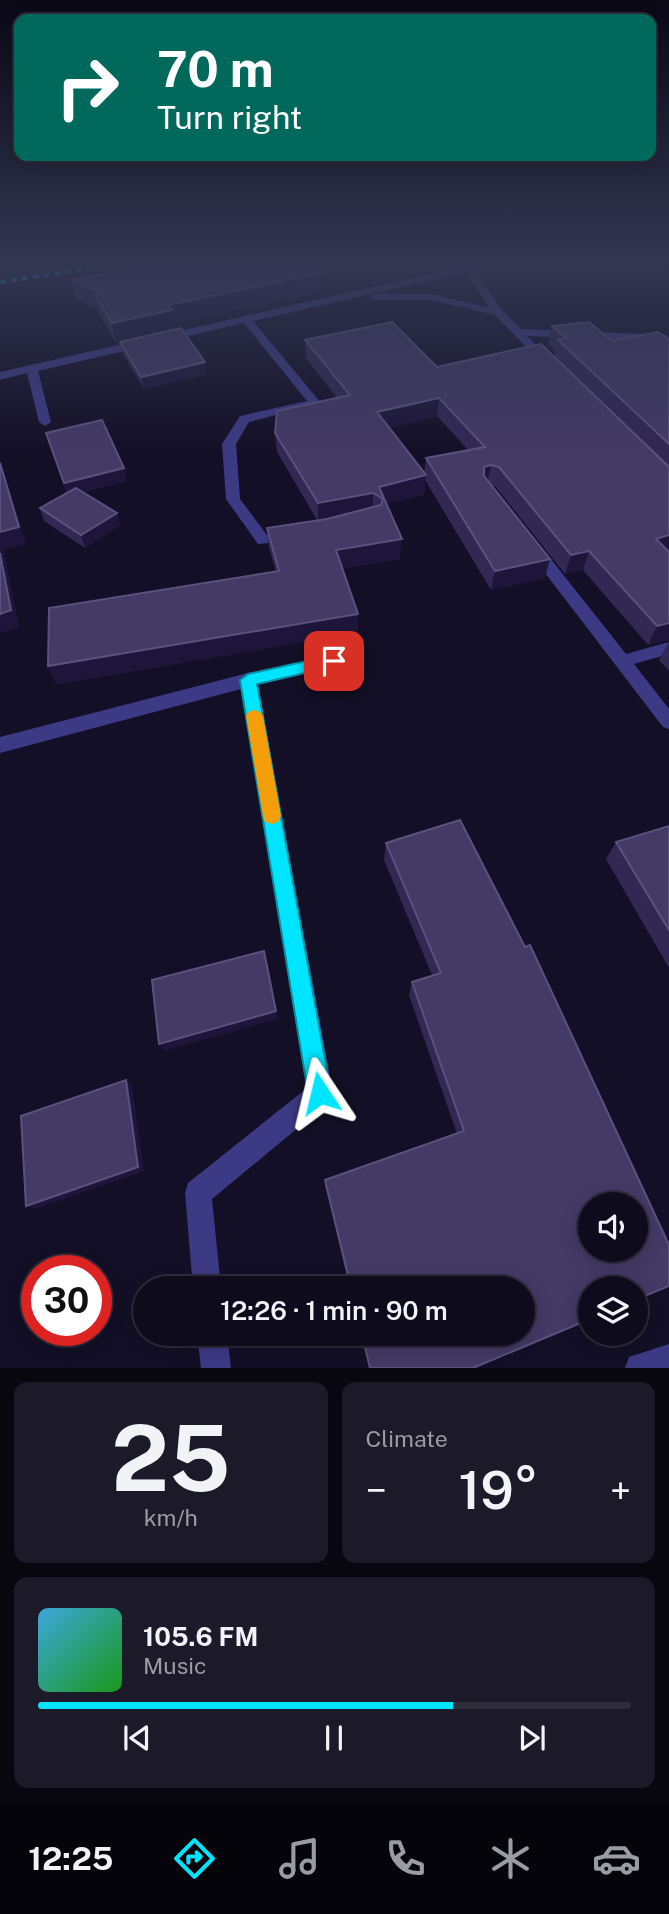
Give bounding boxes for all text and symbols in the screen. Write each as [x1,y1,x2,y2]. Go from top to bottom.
text: 70 m [157,40,274,98]
icon: right [42,42,133,133]
text: Turn right [157,99,302,136]
pin [304,631,364,691]
icon: arrive [315,642,353,680]
position arrow [283,1056,357,1130]
map controls [578,1192,648,1346]
button: sound [578,1192,648,1262]
speed limit sign: 30 [21,1255,112,1346]
button: layers [578,1276,648,1346]
text: 12:26 · 1 min · 90 m [220,1295,448,1326]
text: 25 [111,1405,230,1511]
text: Climate [366,1425,448,1452]
text: 19° [458,1460,538,1521]
text: − [366,1468,387,1513]
text: + [610,1468,631,1513]
text: km/h [144,1504,198,1531]
text: 105.6 FM [143,1621,258,1652]
text: Music [143,1652,207,1679]
icon: previous [118,1719,156,1757]
icon: pause [315,1719,353,1757]
icon: next [513,1719,551,1757]
icon: directions [170,1834,219,1883]
icon: music [275,1834,324,1883]
icon: phone [381,1834,430,1883]
icon: climate [486,1834,535,1883]
icon: car [592,1834,641,1883]
text: 12:25 [28,1840,113,1877]

